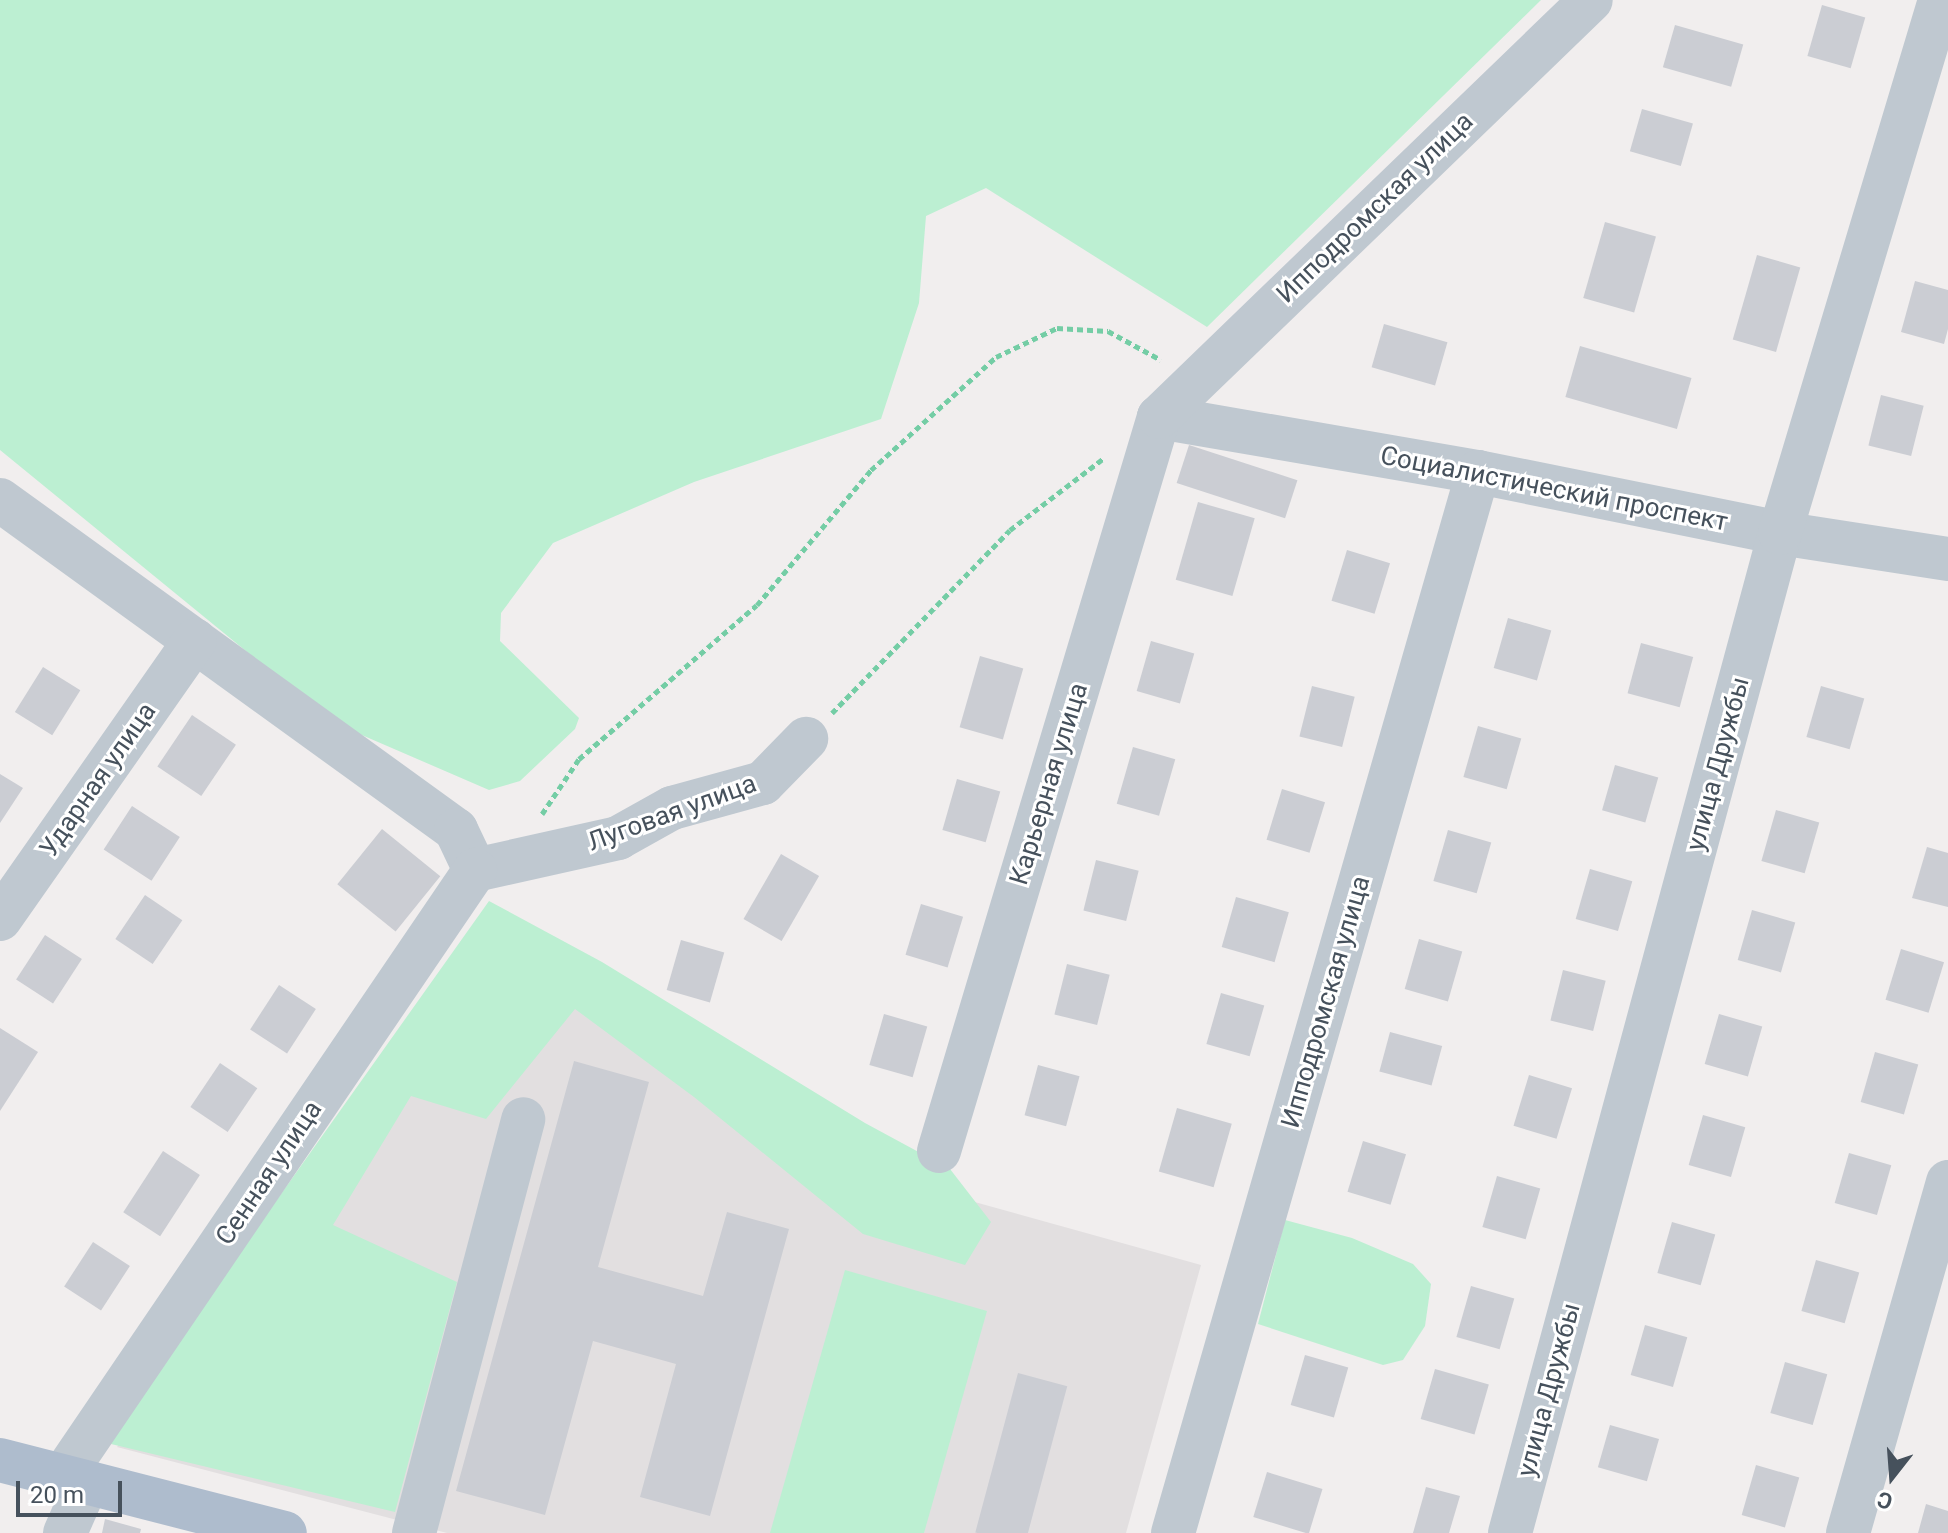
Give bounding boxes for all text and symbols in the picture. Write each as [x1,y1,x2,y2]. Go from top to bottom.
street label: Ипподромская улица [1270,106,1480,310]
street label: Социалистический проспект [1378,440,1730,538]
street label: улица Дружбы [1680,674,1756,854]
street label: Карьерная улица [1004,679,1094,889]
street label: Ударная улица [33,697,163,863]
street label: Луговая улица [583,768,761,858]
street label: Ипподромская улица [1275,872,1377,1132]
street label: Сенная улица [209,1095,329,1251]
street label: улица Дружбы [1511,1300,1587,1480]
north arrow [1852,1437,1932,1517]
scale bar [20,1465,126,1515]
text: 20 m [30,1481,84,1509]
text: С [1874,1486,1895,1514]

